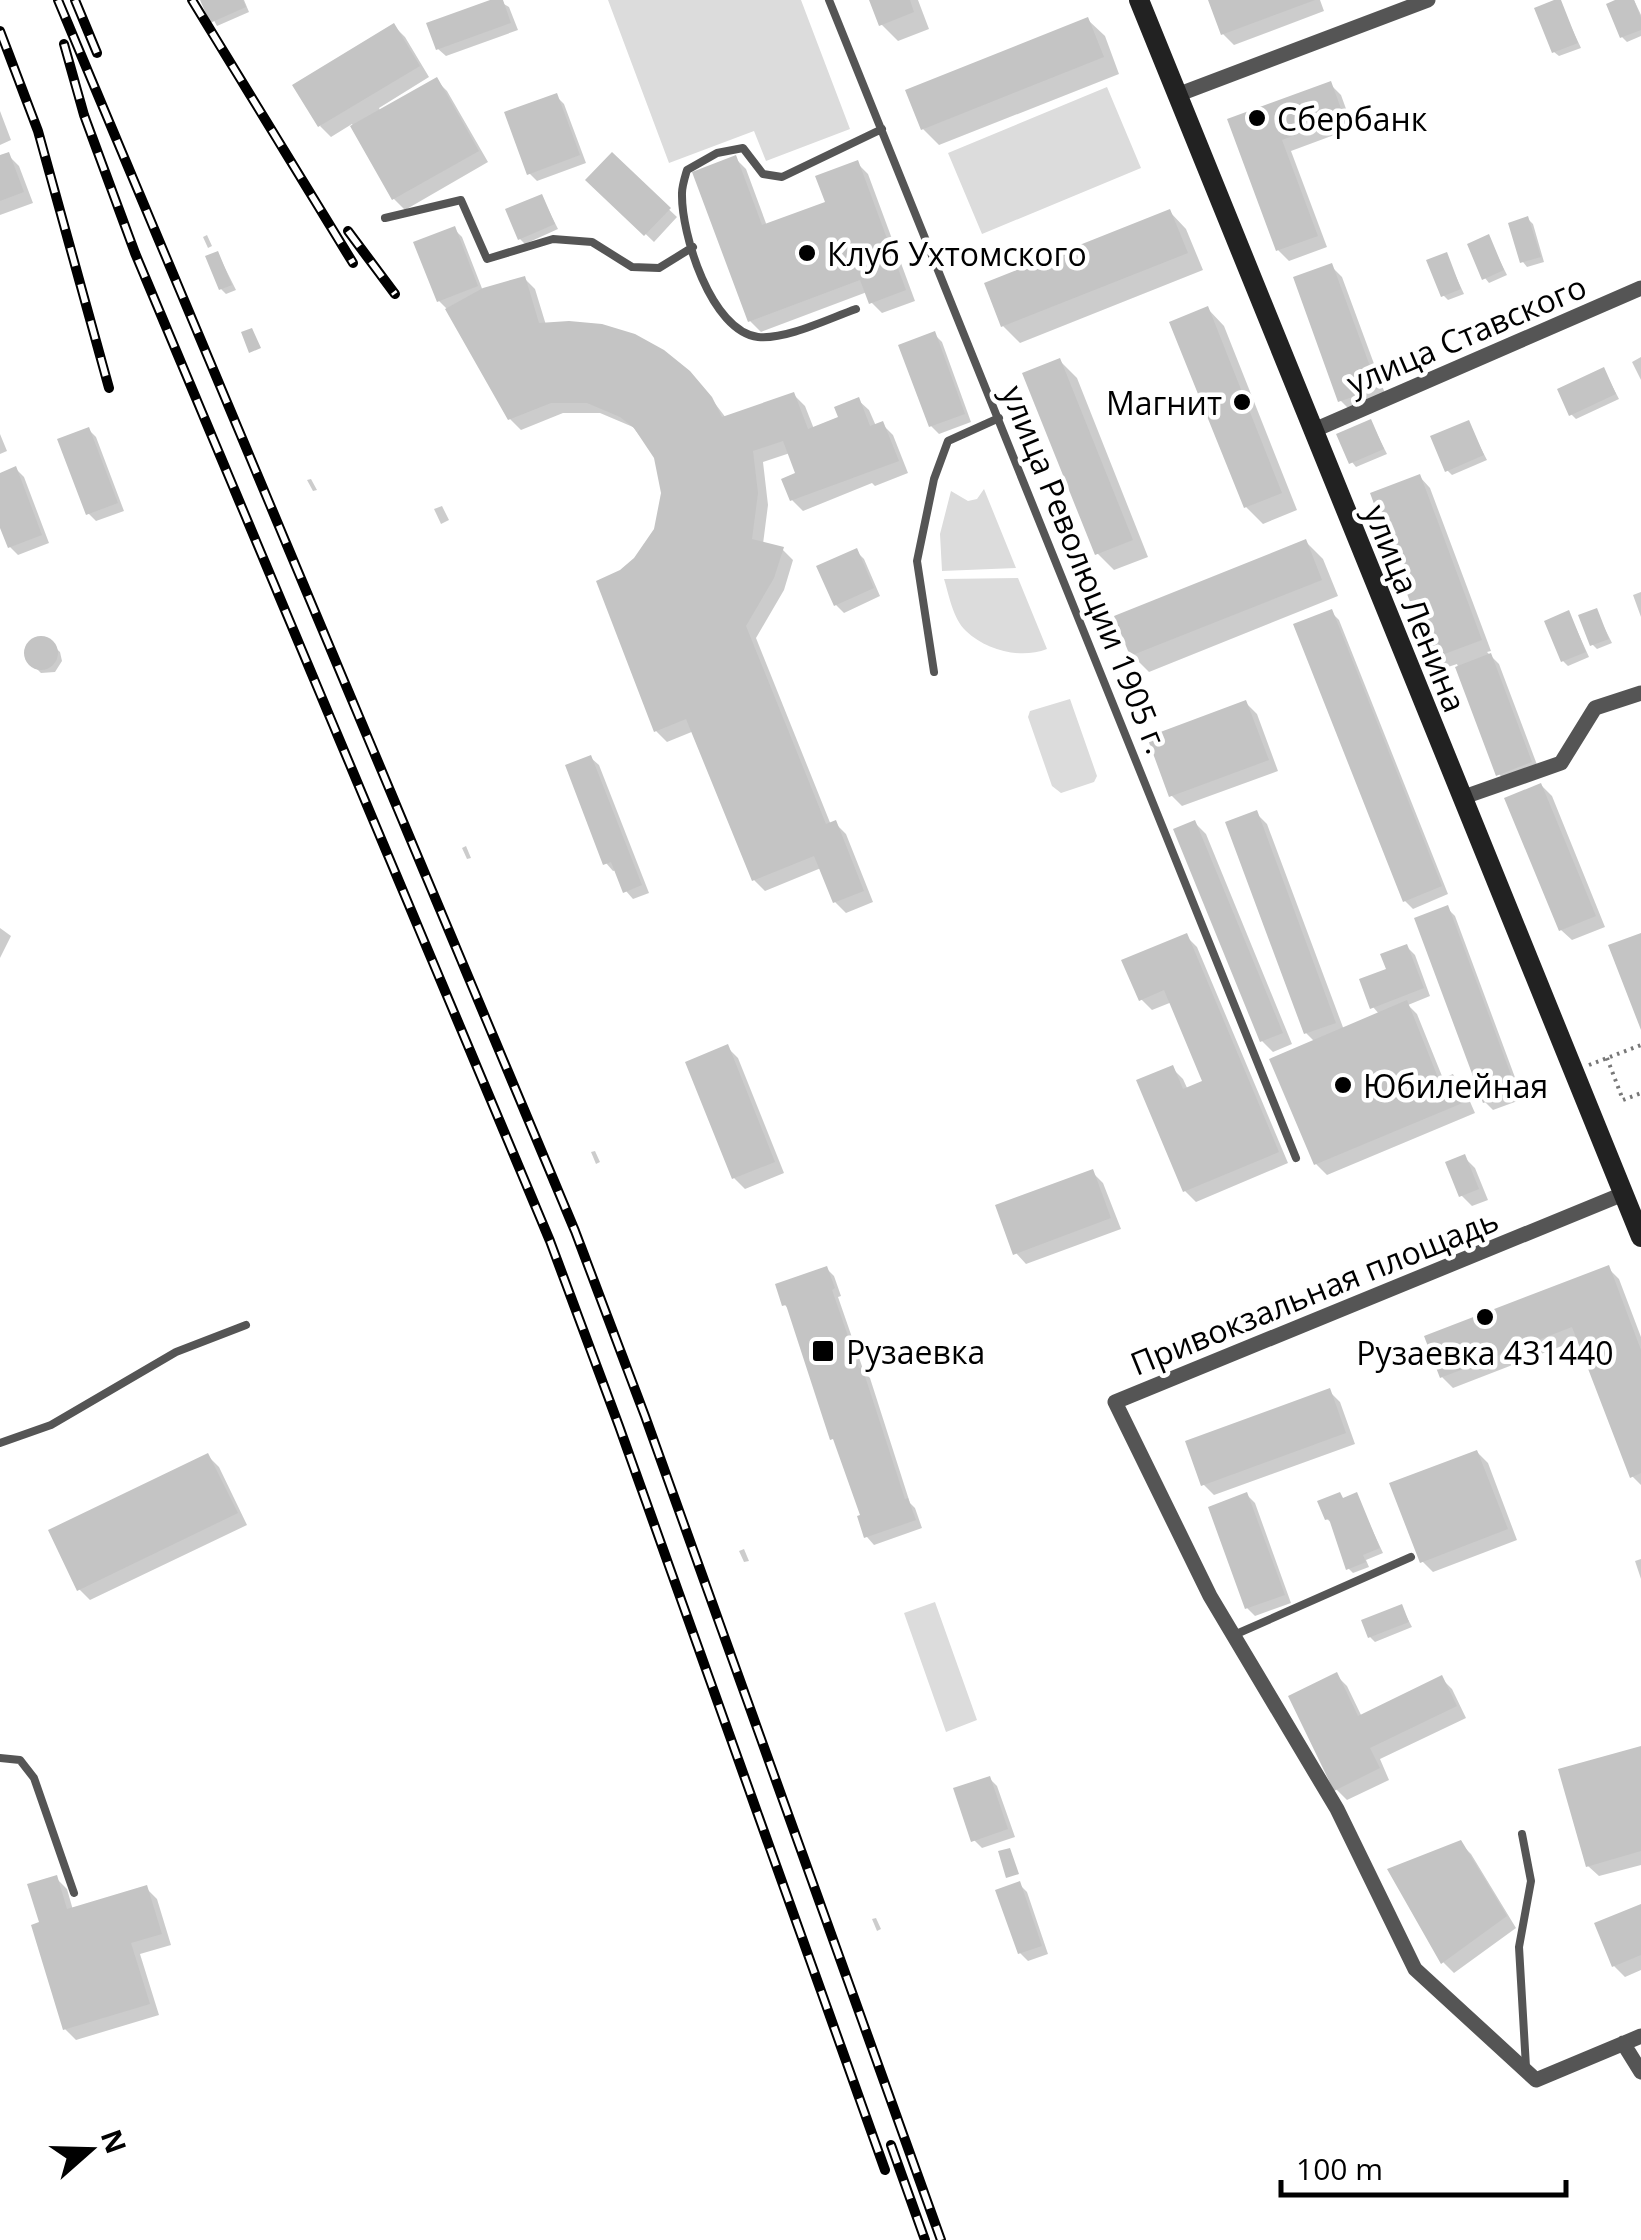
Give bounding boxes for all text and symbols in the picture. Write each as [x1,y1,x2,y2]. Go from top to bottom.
place label: Сбербанк [1277,97,1428,140]
marker: Сбербанк [1246,107,1268,129]
place label: Клуб Ухтомского [827,232,1087,275]
marker: Клуб Ухтомского [796,242,818,264]
street label: улица Ставского [1340,264,1592,404]
street label: улица Революции 1905 г. [992,379,1180,759]
place label: Магнит [1106,381,1222,424]
marker: Магнит [1231,391,1253,413]
street label: улица Ленина [1355,498,1477,718]
place label: Юбилейная [1363,1064,1548,1107]
marker: Юбилейная [1332,1074,1354,1096]
street label: Привокзальная площадь [1124,1197,1504,1385]
marker: Рузаевка 431440 [1474,1306,1496,1328]
place label: Рузаевка [846,1330,985,1373]
place label: Рузаевка 431440 [1356,1331,1614,1374]
marker: Рузаевка [810,1338,836,1364]
north arrow [40,2100,140,2200]
text: N [93,2124,136,2158]
scale bar [1281,2135,1566,2197]
text: 100 m [1296,2148,1383,2189]

